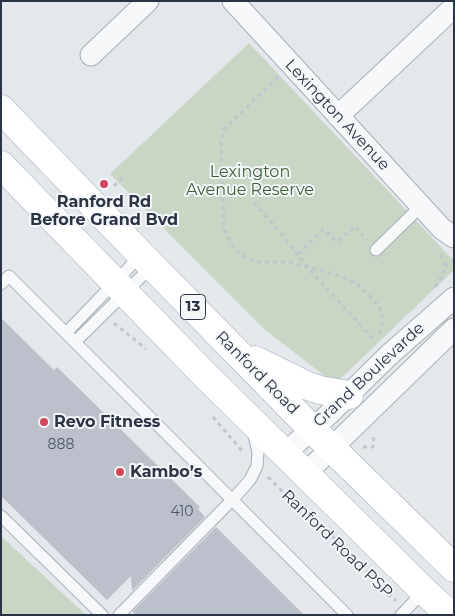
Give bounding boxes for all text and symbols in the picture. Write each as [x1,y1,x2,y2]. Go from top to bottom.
street label: Lexington Avenue [281,55,393,175]
park label: Lexington Avenue Reserve [186,162,314,200]
marker: Ranford Rd Before Grand Bvd [98,178,110,190]
place label: Ranford Rd Before Grand Bvd [30,192,178,230]
road number: 13 [180,294,206,320]
street label: Grand Boulevarde [310,319,428,431]
street label: Ranford Road [211,327,303,419]
place label: Revo Fitness [54,412,160,432]
marker: Revo Fitness [38,416,50,428]
house number: 888 [48,437,74,453]
place label: Kambo’s [130,462,202,482]
marker: Kambo’s [114,466,126,478]
street label: Ranford Road PSP [277,486,397,602]
house number: 410 [170,504,194,520]

